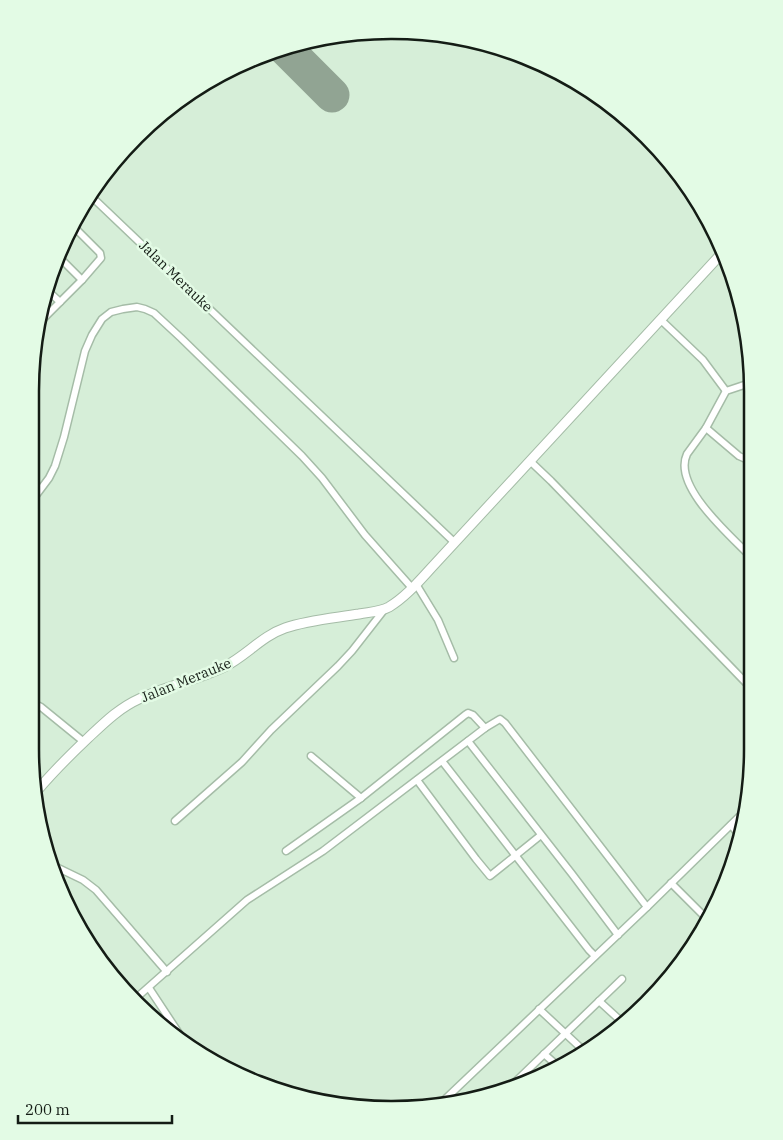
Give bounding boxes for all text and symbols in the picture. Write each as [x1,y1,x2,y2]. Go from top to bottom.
street label: Jalan Merauke [135,236,217,316]
street label: Jalan Merauke [138,654,234,706]
scale bar [18,1092,171,1124]
text: 200 m [25,1100,70,1119]

